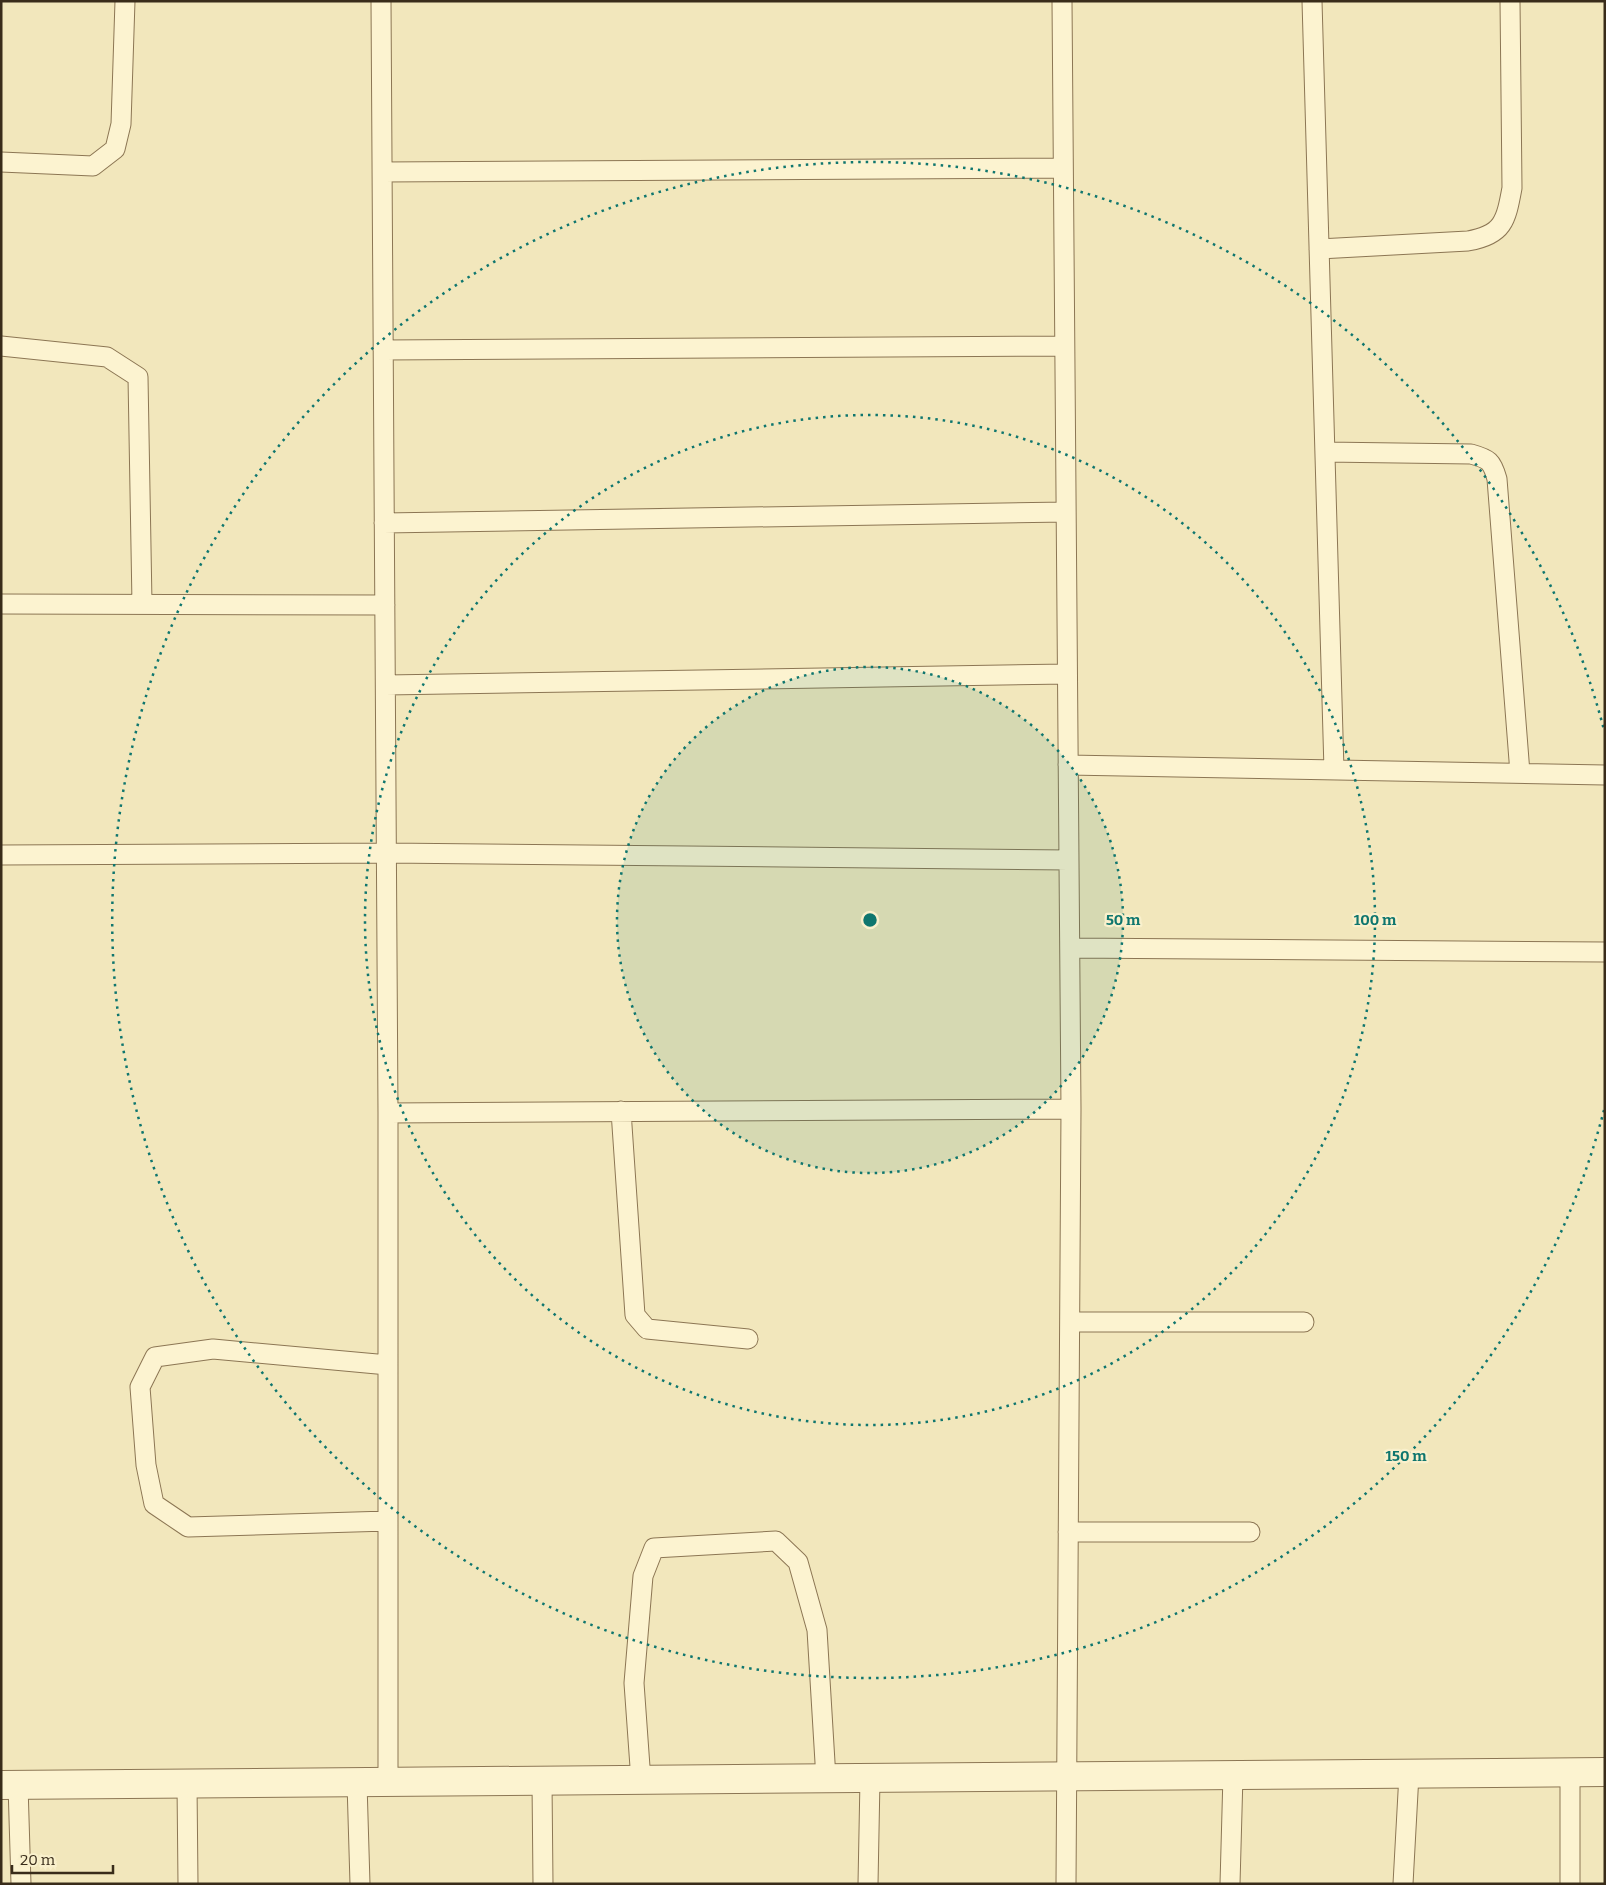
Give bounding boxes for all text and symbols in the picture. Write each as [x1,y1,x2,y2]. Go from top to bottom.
centre of rings [861,911,879,929]
text: 50 m [1106,911,1141,929]
text: 100 m [1354,911,1397,929]
text: 150 m [1385,1447,1427,1465]
scale bar [12,1842,114,1874]
text: 20 m [20,1851,56,1869]

